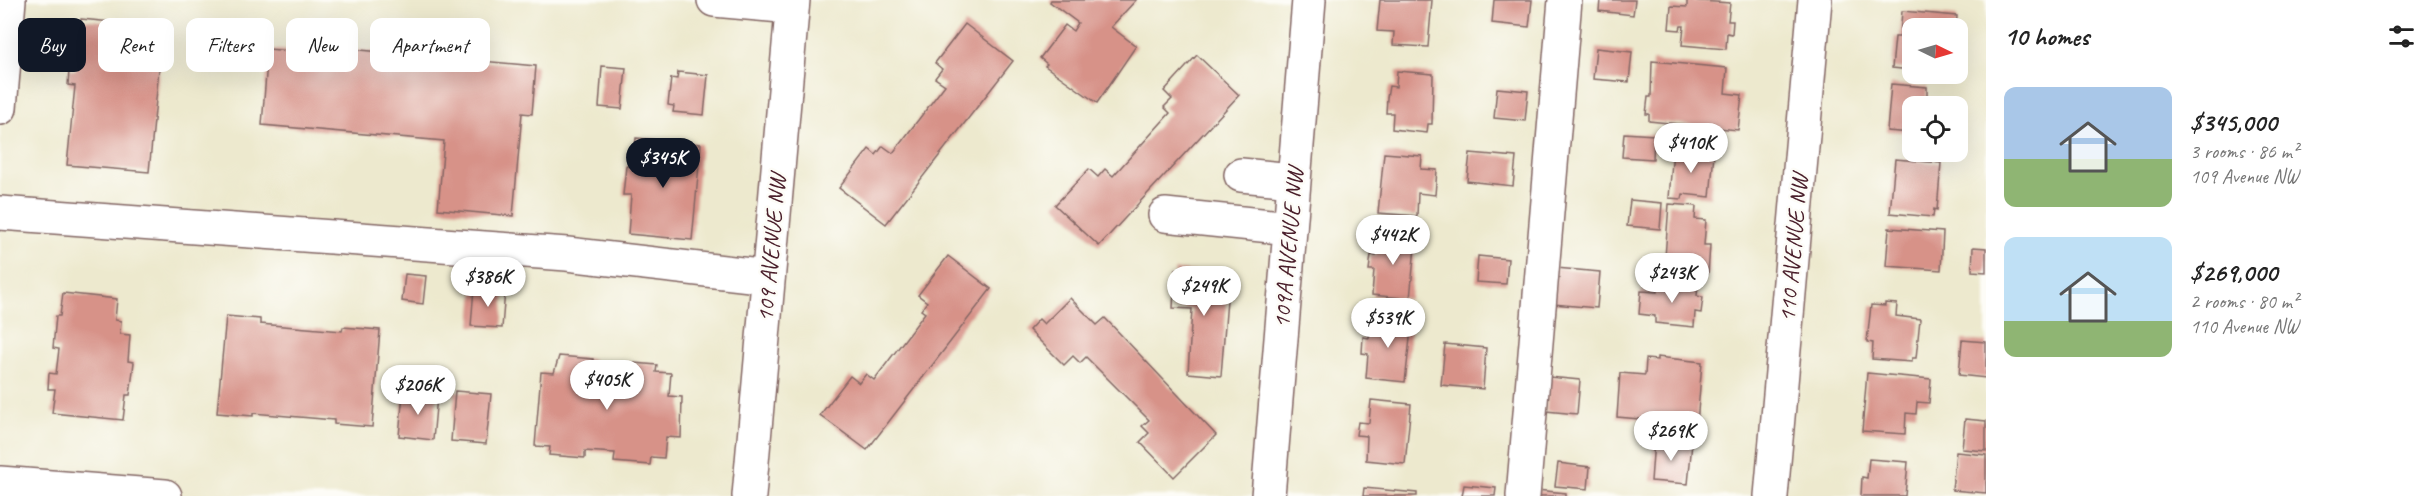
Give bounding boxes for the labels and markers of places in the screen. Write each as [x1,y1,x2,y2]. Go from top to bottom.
pin: $410K [1649,123,1733,174]
pin: $345K [621,138,705,189]
pin: $442K [1351,215,1435,266]
pin: $243K [1630,253,1714,304]
pin: $386K [446,257,530,308]
pin: $249K [1162,266,1246,317]
pin: $539K [1346,298,1430,349]
pin: $405K [565,360,649,411]
pin: $206K [376,365,460,416]
pin: $269K [1629,411,1713,462]

